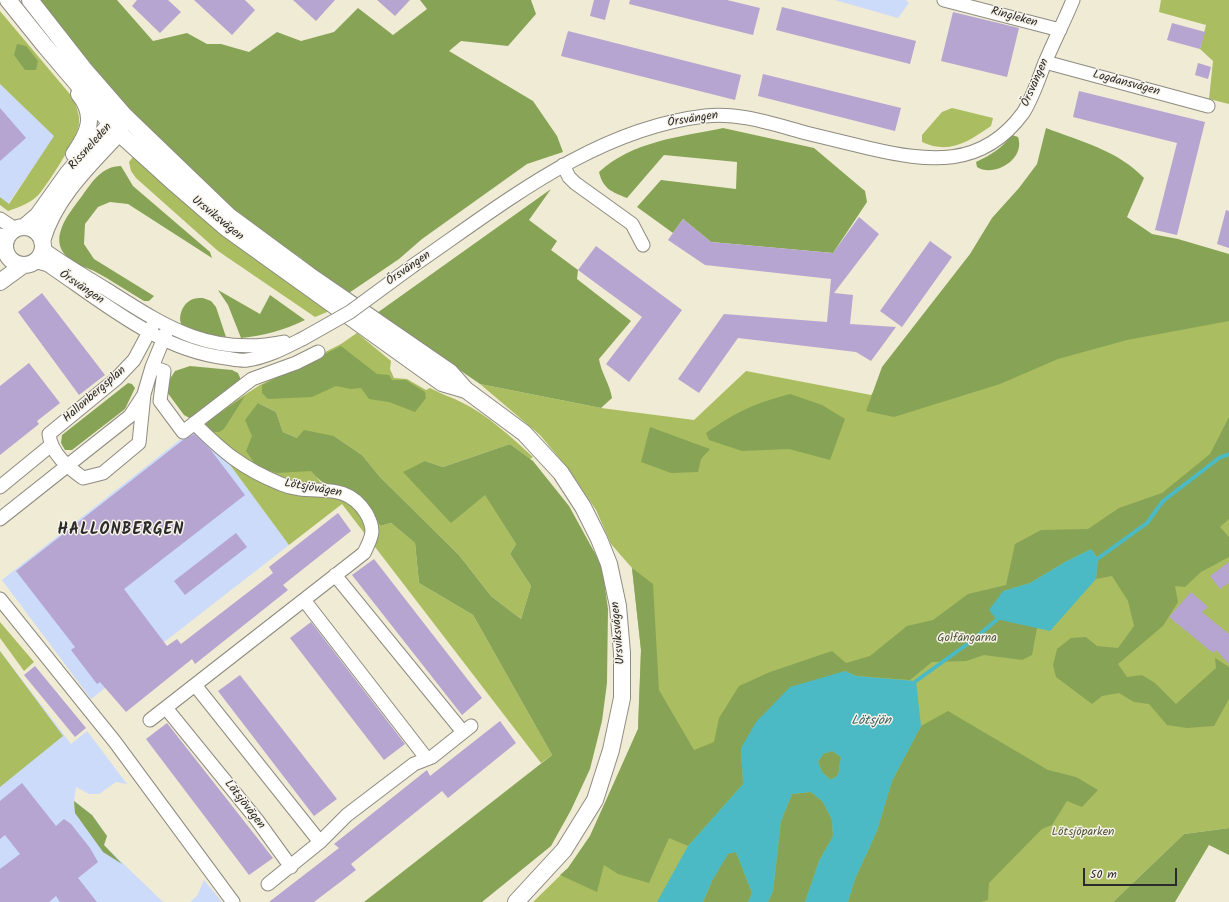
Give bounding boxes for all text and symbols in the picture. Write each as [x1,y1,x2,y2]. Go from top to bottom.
street label: Ringleken [989,5,1039,31]
street label: Örsvängen [1019,57,1053,109]
street label: Logdansvägen [1091,68,1161,100]
street label: Örsvängen [667,109,719,131]
street label: Rissneleden [66,121,116,173]
street label: Ursviksvägen [188,194,246,244]
street label: Örsvängen [384,248,434,290]
street label: Örsvängen [56,268,106,308]
street label: Hallonbergsplan [61,364,129,426]
street label: Lötsjövägen [283,477,343,501]
district label: HALLONBERGEN [58,521,184,541]
street label: Ursviksvägen [609,601,629,665]
park label: Golfängarna [937,632,997,646]
water label: Lötsjön [851,714,891,730]
street label: Lötsjövägen [220,778,268,832]
park label: Lötsjöparken [1052,826,1114,840]
scale bar [1085,860,1179,886]
text: 50 m [1090,865,1117,884]

